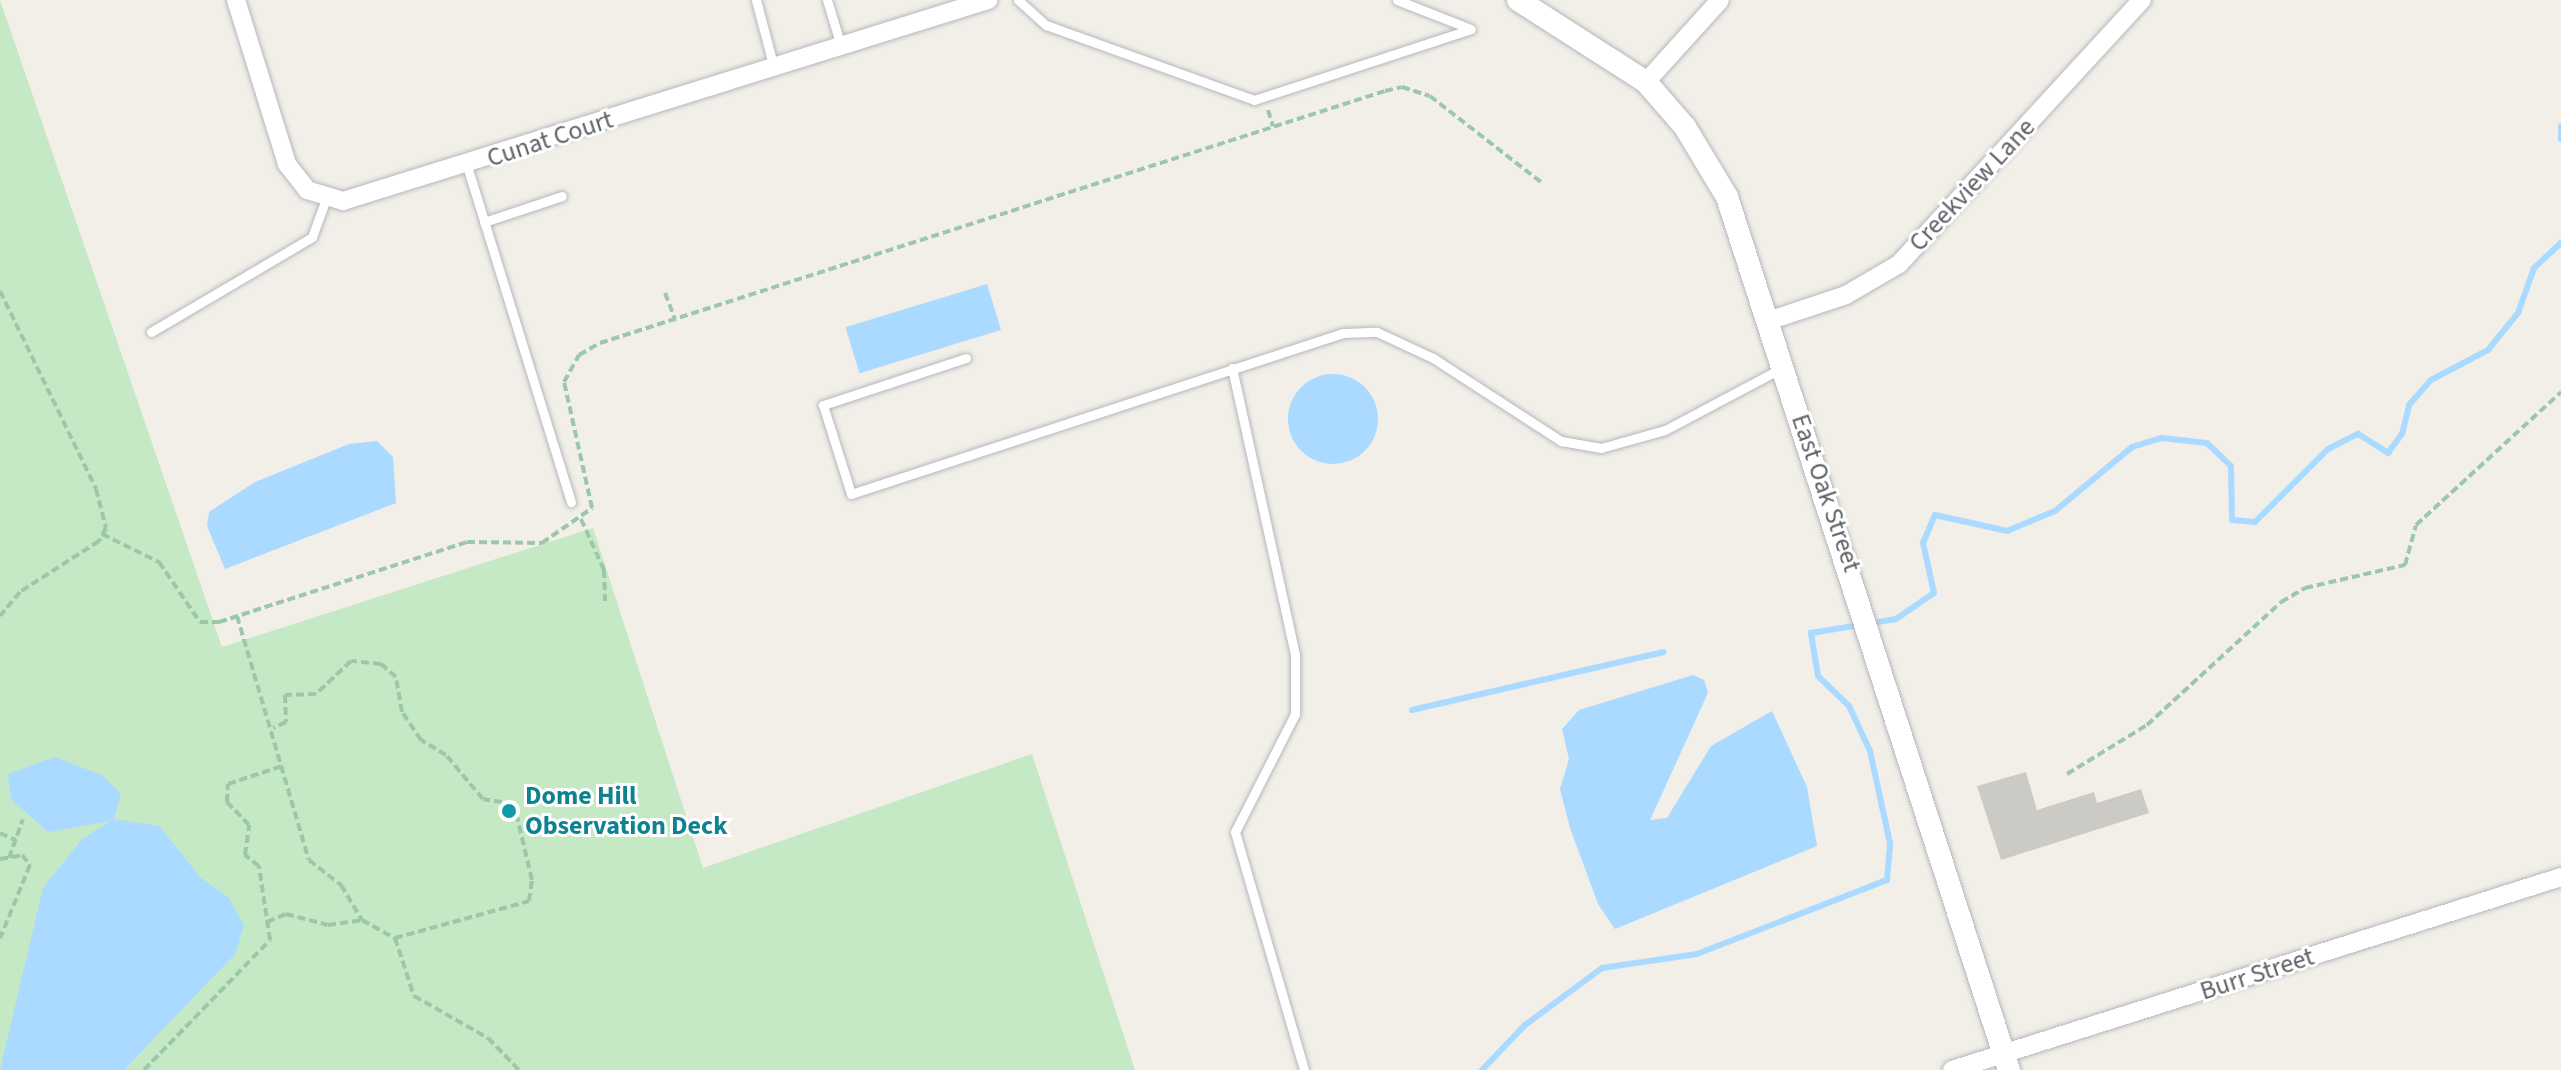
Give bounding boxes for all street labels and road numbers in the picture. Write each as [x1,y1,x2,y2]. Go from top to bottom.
street label: Cunat Court [483,104,617,174]
street label: Creekview Lane [1902,112,2042,258]
street label: East Oak Street [1784,410,1868,576]
street label: Burr Street [2196,941,2318,1007]

